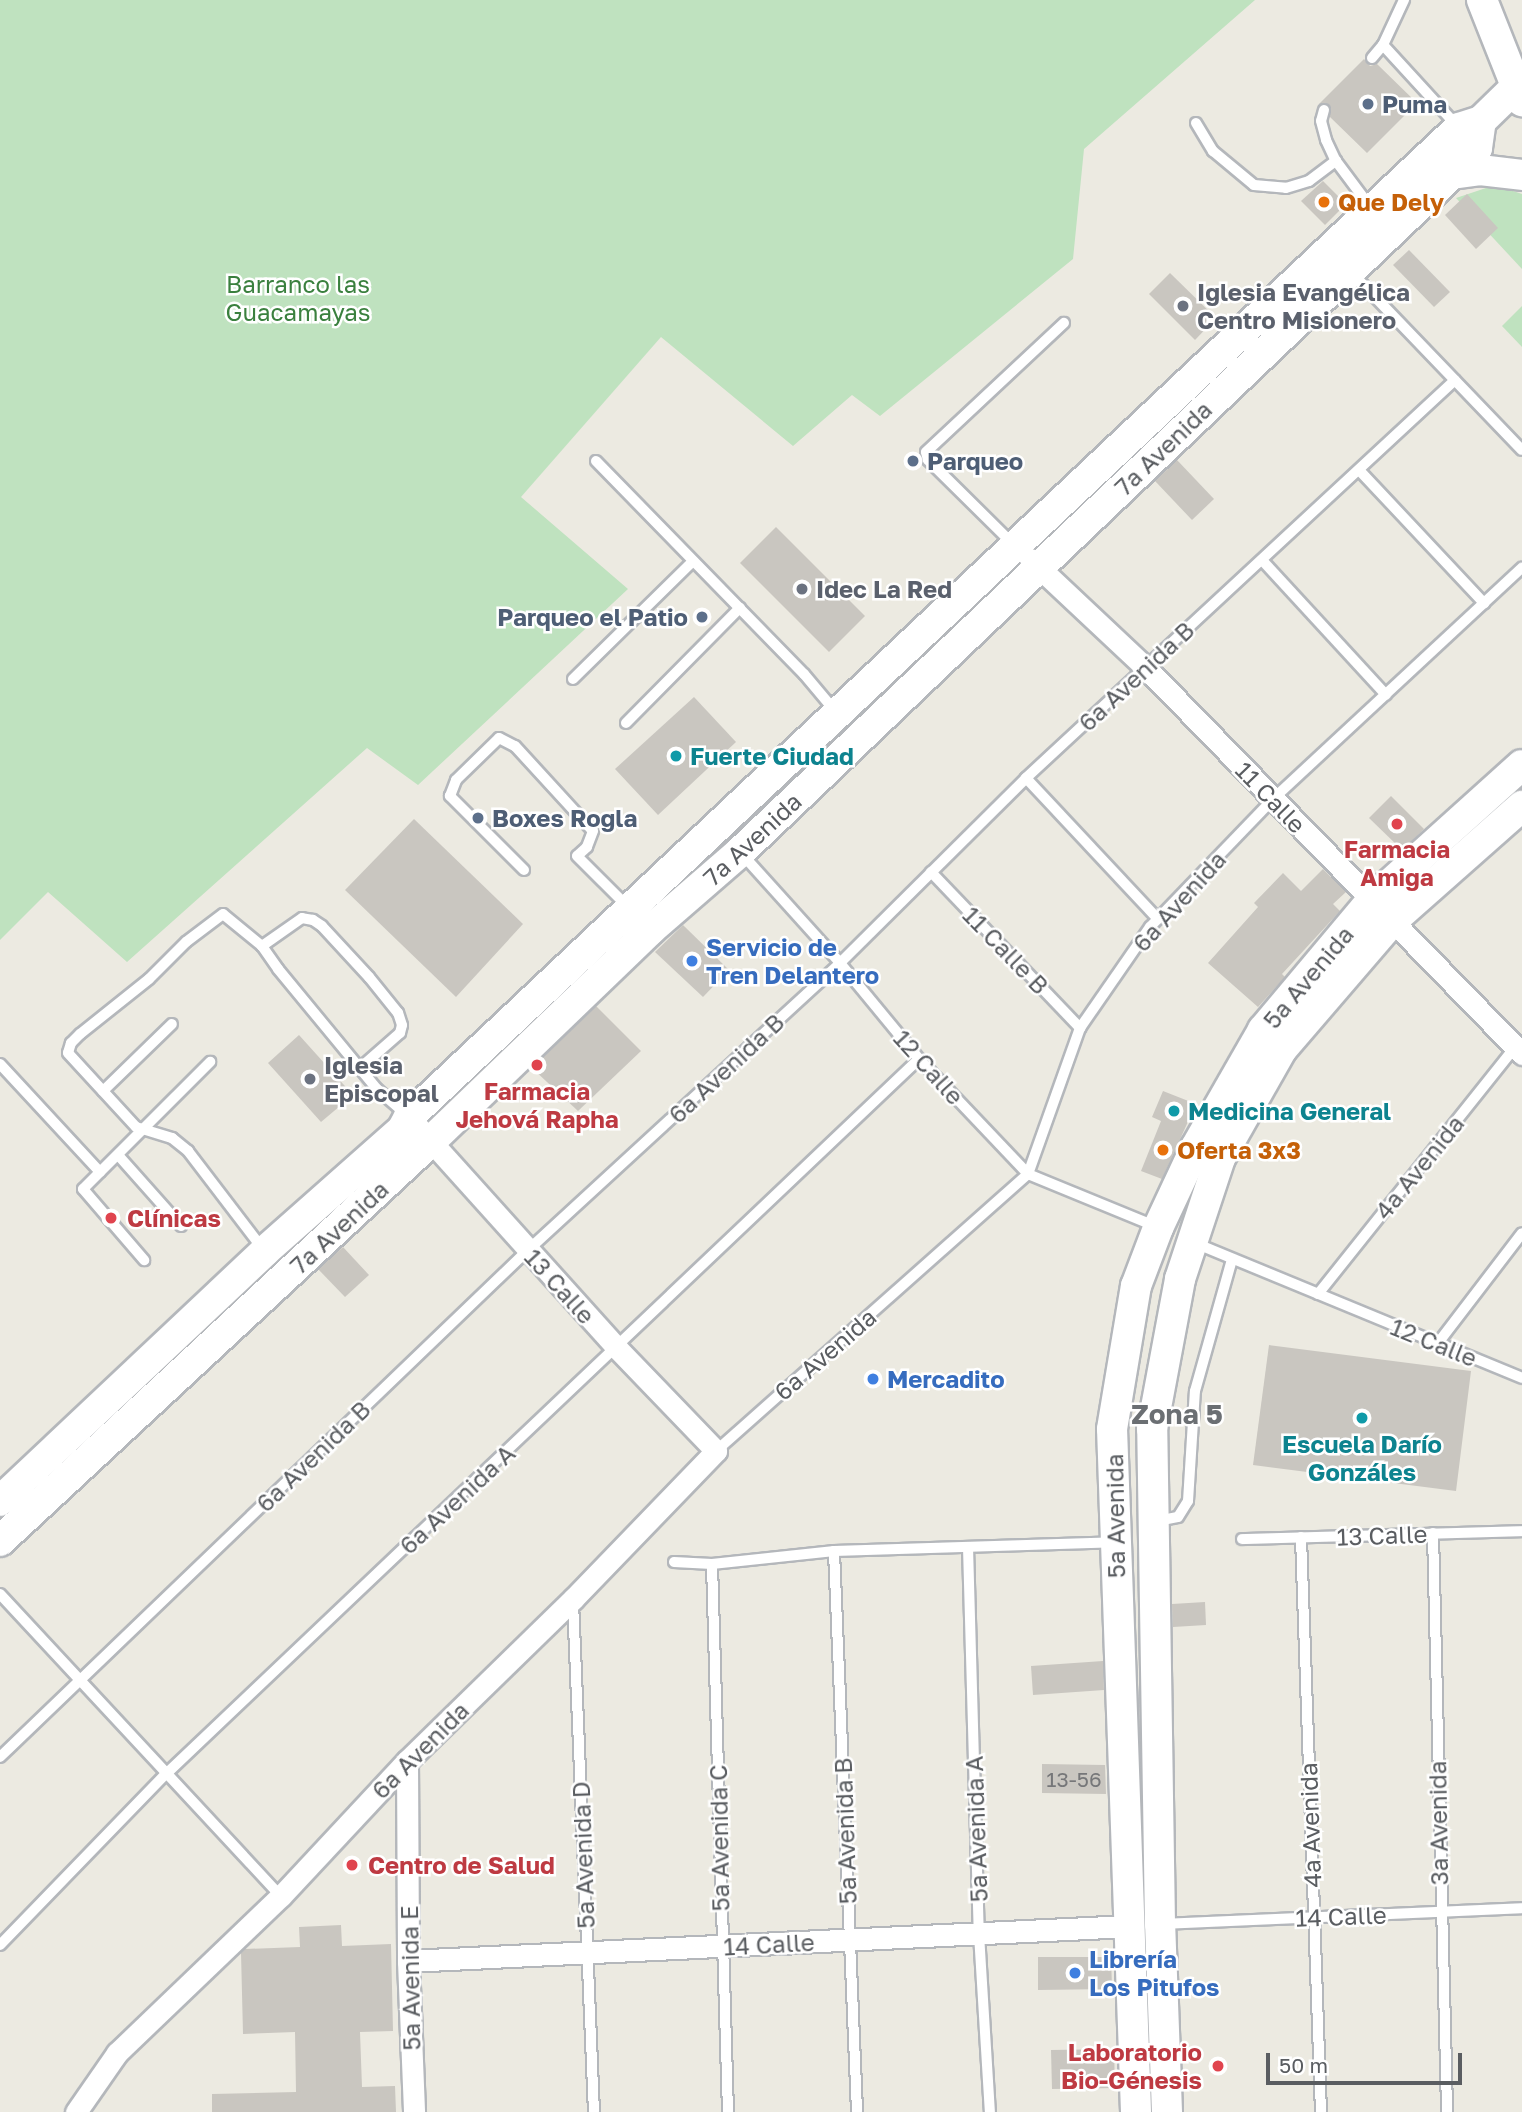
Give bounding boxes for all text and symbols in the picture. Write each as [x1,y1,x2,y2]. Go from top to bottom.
place label: Puma [1382,90,1447,118]
marker: Puma [1360,96,1376,112]
place label: Que Dely [1338,188,1444,216]
marker: Que Dely [1316,194,1332,210]
park label: Barranco las Guacamayas [226,270,370,326]
place label: Iglesia Evangélica Centro Misionero [1197,278,1410,334]
marker: Iglesia Evangélica Centro Misionero [1175,298,1191,314]
street label: 7a Avenida [1109,395,1217,501]
place label: Parqueo [927,447,1023,475]
marker: Parqueo [905,453,921,469]
place label: Idec La Red [816,575,952,603]
marker: Idec La Red [794,581,810,597]
place label: Parqueo el Patio [497,603,688,631]
marker: Parqueo el Patio [694,609,710,625]
street label: 6a Avenida B [1072,615,1200,737]
place label: Fuerte Ciudad [690,742,854,770]
marker: Fuerte Ciudad [668,748,684,764]
street label: 11 Calle [1230,755,1312,839]
street label: 7a Avenida [697,786,807,892]
place label: Boxes Rogla [492,804,637,832]
marker: Boxes Rogla [470,810,486,826]
marker: Farmacia Amiga [1389,816,1405,832]
place label: Farmacia Amiga [1344,835,1450,891]
street label: 6a Avenida [1126,845,1232,957]
street label: 11 Calle B [957,900,1055,1000]
street label: 5a Avenida [1257,920,1359,1034]
place label: Servicio de Tren Delantero [706,933,879,989]
marker: Servicio de Tren Delantero [684,953,700,969]
street label: 6a Avenida B [662,1007,790,1129]
street label: 12 Calle [888,1024,970,1110]
place label: Iglesia Episcopal [324,1051,439,1107]
marker: Farmacia Jehová Rapha [529,1057,545,1073]
marker: Iglesia Episcopal [302,1071,318,1087]
place label: Farmacia Jehová Rapha [455,1077,619,1133]
place label: Medicina General [1188,1097,1391,1125]
marker: Medicina General [1166,1103,1182,1119]
street label: 4a Avenida [1368,1109,1470,1225]
place label: Oferta 3x3 [1177,1136,1301,1164]
marker: Oferta 3x3 [1155,1142,1171,1158]
street label: 7a Avenida [284,1174,394,1280]
place label: Clínicas [127,1204,221,1232]
marker: Clínicas [101,1208,121,1228]
street label: 13 Calle [519,1243,601,1329]
street label: 6a Avenida [768,1302,882,1406]
street label: 12 Calle [1387,1312,1481,1372]
place label: Mercadito [887,1365,1005,1393]
marker: Mercadito [865,1371,881,1387]
street label: 6a Avenida B [250,1395,376,1517]
district label: Zona 5 [1131,1397,1223,1431]
marker: Escuela Darío Gonzáles [1354,1410,1370,1426]
place label: Escuela Darío Gonzáles [1282,1430,1442,1486]
street label: 6a Avenida A [393,1438,521,1560]
street label: 5a Avenida [1100,1454,1130,1578]
street label: 13 Calle [1336,1519,1428,1551]
street label: 6a Avenida [366,1696,474,1804]
street label: 5a Avenida A [959,1755,993,1903]
street label: 5a Avenida B [828,1757,862,1905]
street label: 3a Avenida [1423,1760,1453,1886]
street label: 4a Avenida [1293,1762,1327,1888]
street label: 5a Avenida C [703,1764,735,1912]
house number: 13-56 [1046,1766,1102,1792]
street label: 5a Avenida D [566,1781,600,1929]
place label: Centro de Salud [368,1851,555,1879]
marker: Centro de Salud [342,1855,362,1875]
street label: 14 Calle [1295,1900,1387,1932]
street label: 5a Avenida E [394,1905,426,2051]
street label: 14 Calle [723,1927,815,1961]
place label: Librería Los Pitufos [1089,1945,1220,2001]
marker: Librería Los Pitufos [1067,1965,1083,1981]
place label: Laboratorio Bio-Génesis [1061,2038,1202,2094]
scale bar [1270,2038,1466,2082]
text: 50 m [1279,2052,1328,2078]
marker: Laboratorio Bio-Génesis [1208,2056,1228,2076]

